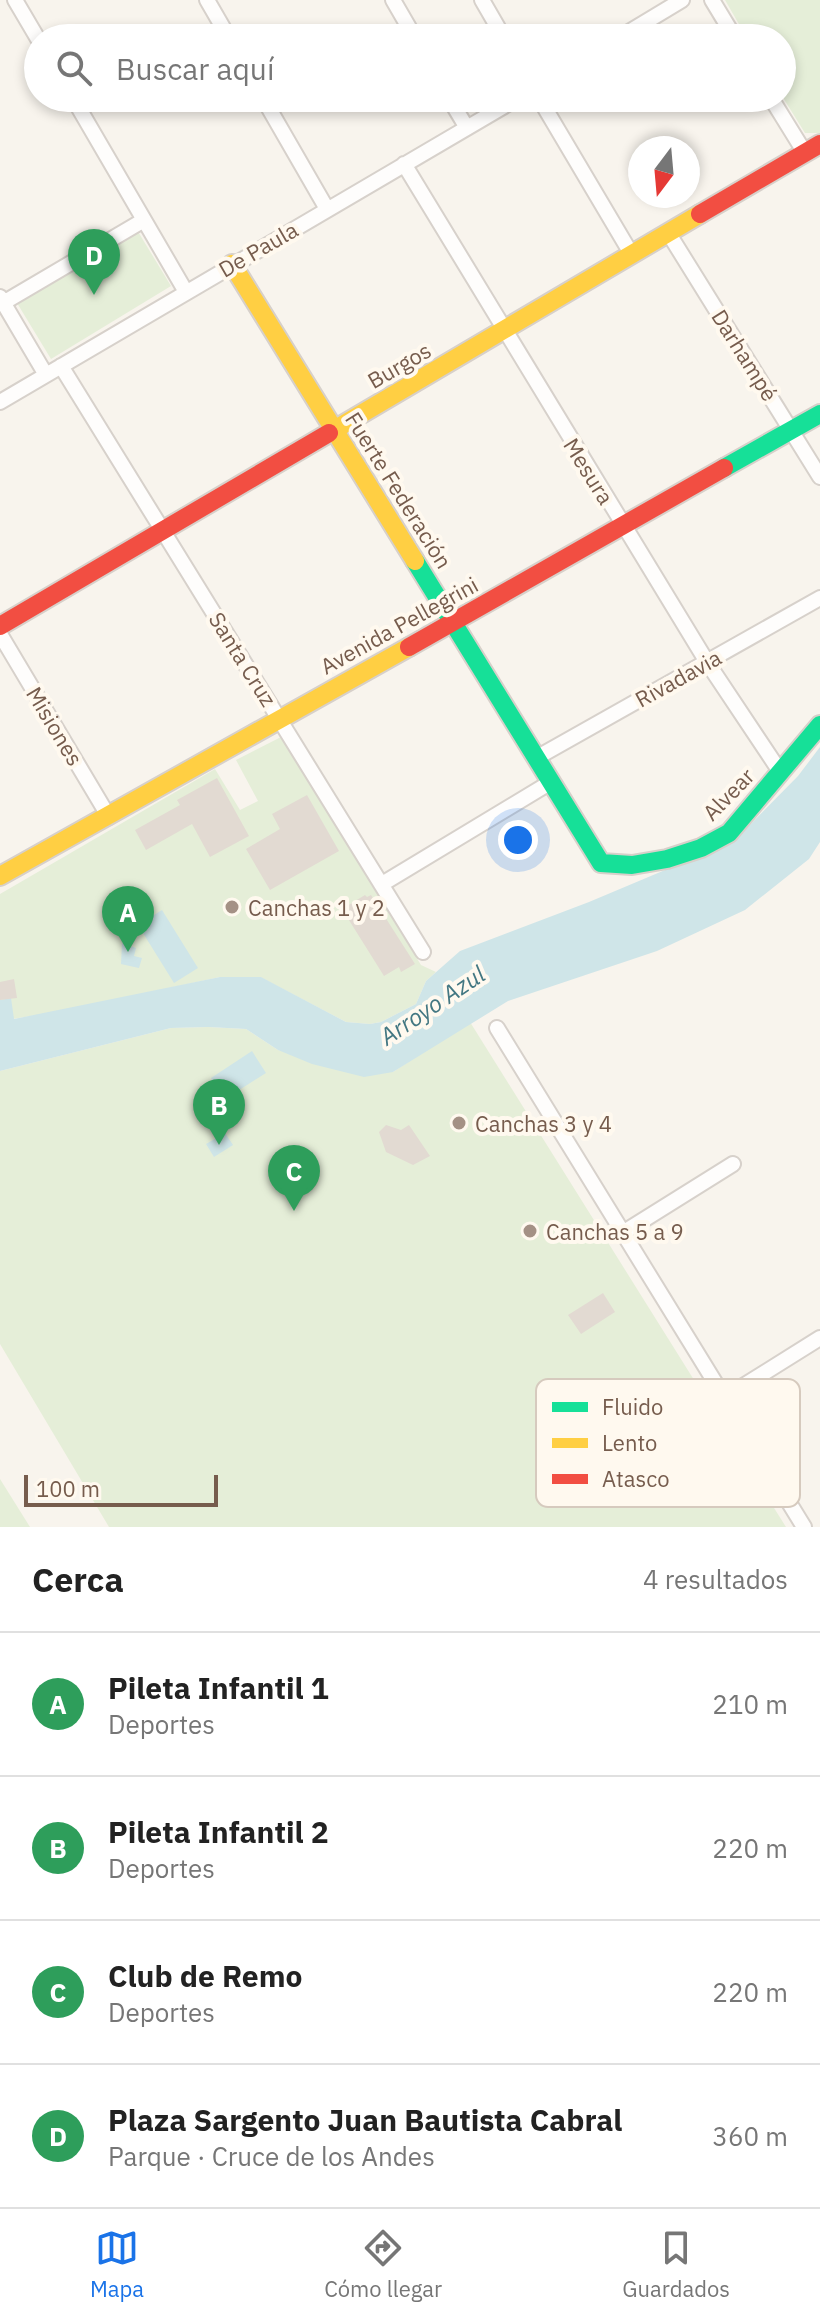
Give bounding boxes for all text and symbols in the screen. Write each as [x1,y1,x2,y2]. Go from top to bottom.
search box [24,24,796,112]
icon: search [52,46,96,90]
text: Buscar aquí [116,49,274,88]
north arrow [628,136,700,208]
street label: De Paula [213,215,303,283]
pin: D [68,229,120,295]
street label: Darhampé [705,304,785,406]
street label: Burgos [362,335,436,395]
street label: Fuerte Federación [339,406,459,574]
street label: Mesura [557,432,621,510]
street label: Avenida Pellegrini [315,570,483,680]
street label: Santa Cruz [203,606,283,712]
street label: Rivadavia [630,642,727,714]
street label: Misiones [20,681,90,771]
street label: Alvear [696,761,760,827]
your location [498,820,538,860]
pin: A [102,886,154,952]
place label: Canchas 1 y 2 [248,893,385,922]
marker: Canchas 1 y 2 [223,898,241,916]
water label: Arroyo Azul [372,958,492,1053]
pin: B [193,1079,245,1145]
place label: Canchas 3 y 4 [475,1109,612,1138]
marker: Canchas 3 y 4 [450,1114,468,1132]
pin: C [268,1145,320,1211]
place label: Canchas 5 a 9 [546,1217,684,1246]
marker: Canchas 5 a 9 [521,1222,539,1240]
legend [536,1379,800,1507]
text: Fluido [602,1392,663,1421]
text: Lento [602,1428,657,1457]
text: Atasco [602,1464,669,1493]
scale bar [24,1471,218,1507]
text: 100 m [36,1474,100,1503]
text: Cerca [32,1557,124,1601]
text: 4 resultados [643,1562,788,1596]
text: Pileta Infantil 1 [108,1668,329,1707]
text: A [49,1687,67,1721]
text: 210 m [712,1687,788,1721]
text: Deportes [108,1707,215,1741]
text: Pileta Infantil 2 [108,1812,329,1851]
text: B [49,1831,67,1865]
text: 220 m [712,1831,788,1865]
text: Deportes [108,1851,215,1885]
text: Club de Remo [108,1956,302,1995]
text: C [50,1975,66,2009]
text: 220 m [712,1975,788,2009]
text: Deportes [108,1995,215,2029]
text: Plaza Sargento Juan Bautista Cabral [108,2100,622,2139]
text: D [49,2119,67,2153]
text: 360 m [712,2119,788,2153]
text: Parque · Cruce de los Andes [108,2139,435,2173]
tab: Mapa [90,2226,144,2303]
tab: Cómo llegar [324,2226,442,2303]
tab: Guardados [622,2226,730,2303]

